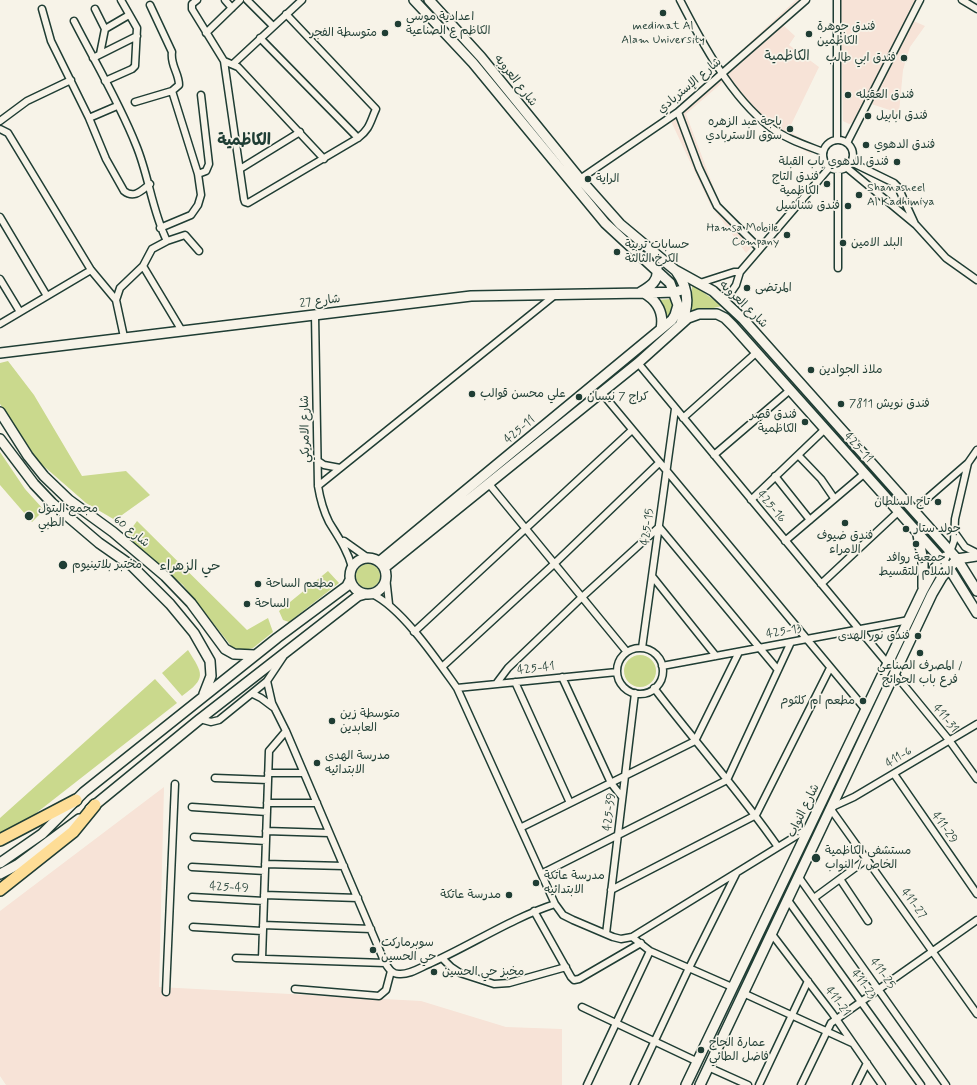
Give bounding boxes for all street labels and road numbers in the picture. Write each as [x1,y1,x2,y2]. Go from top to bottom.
street label: شارع العروبه [490,52,540,110]
street label: شارع الإستربادي [655,55,725,117]
street label: شارع العروبه [716,278,770,332]
street label: شارع 27 [299,292,341,312]
street label: شارع الامريكي [298,395,314,463]
street label: 425-11 [502,413,538,447]
street label: 425-11 [841,430,875,466]
street label: 425-16 [753,488,789,526]
street label: 425-15 [638,508,658,546]
street label: شارع 60 [110,513,152,551]
street label: 425-13 [765,622,803,642]
street label: 425-41 [517,660,555,678]
street label: 411-31 [929,702,961,736]
street label: 411-6 [883,745,915,771]
street label: شارع النواب [785,782,823,840]
street label: 425-39 [601,792,619,832]
street label: 411-29 [928,809,960,847]
street label: 425-49 [209,880,249,896]
street label: 411-27 [897,886,929,922]
street label: 411-25 [866,956,898,992]
street label: 411-23 [847,967,879,1003]
street label: 411-21 [821,984,853,1020]

